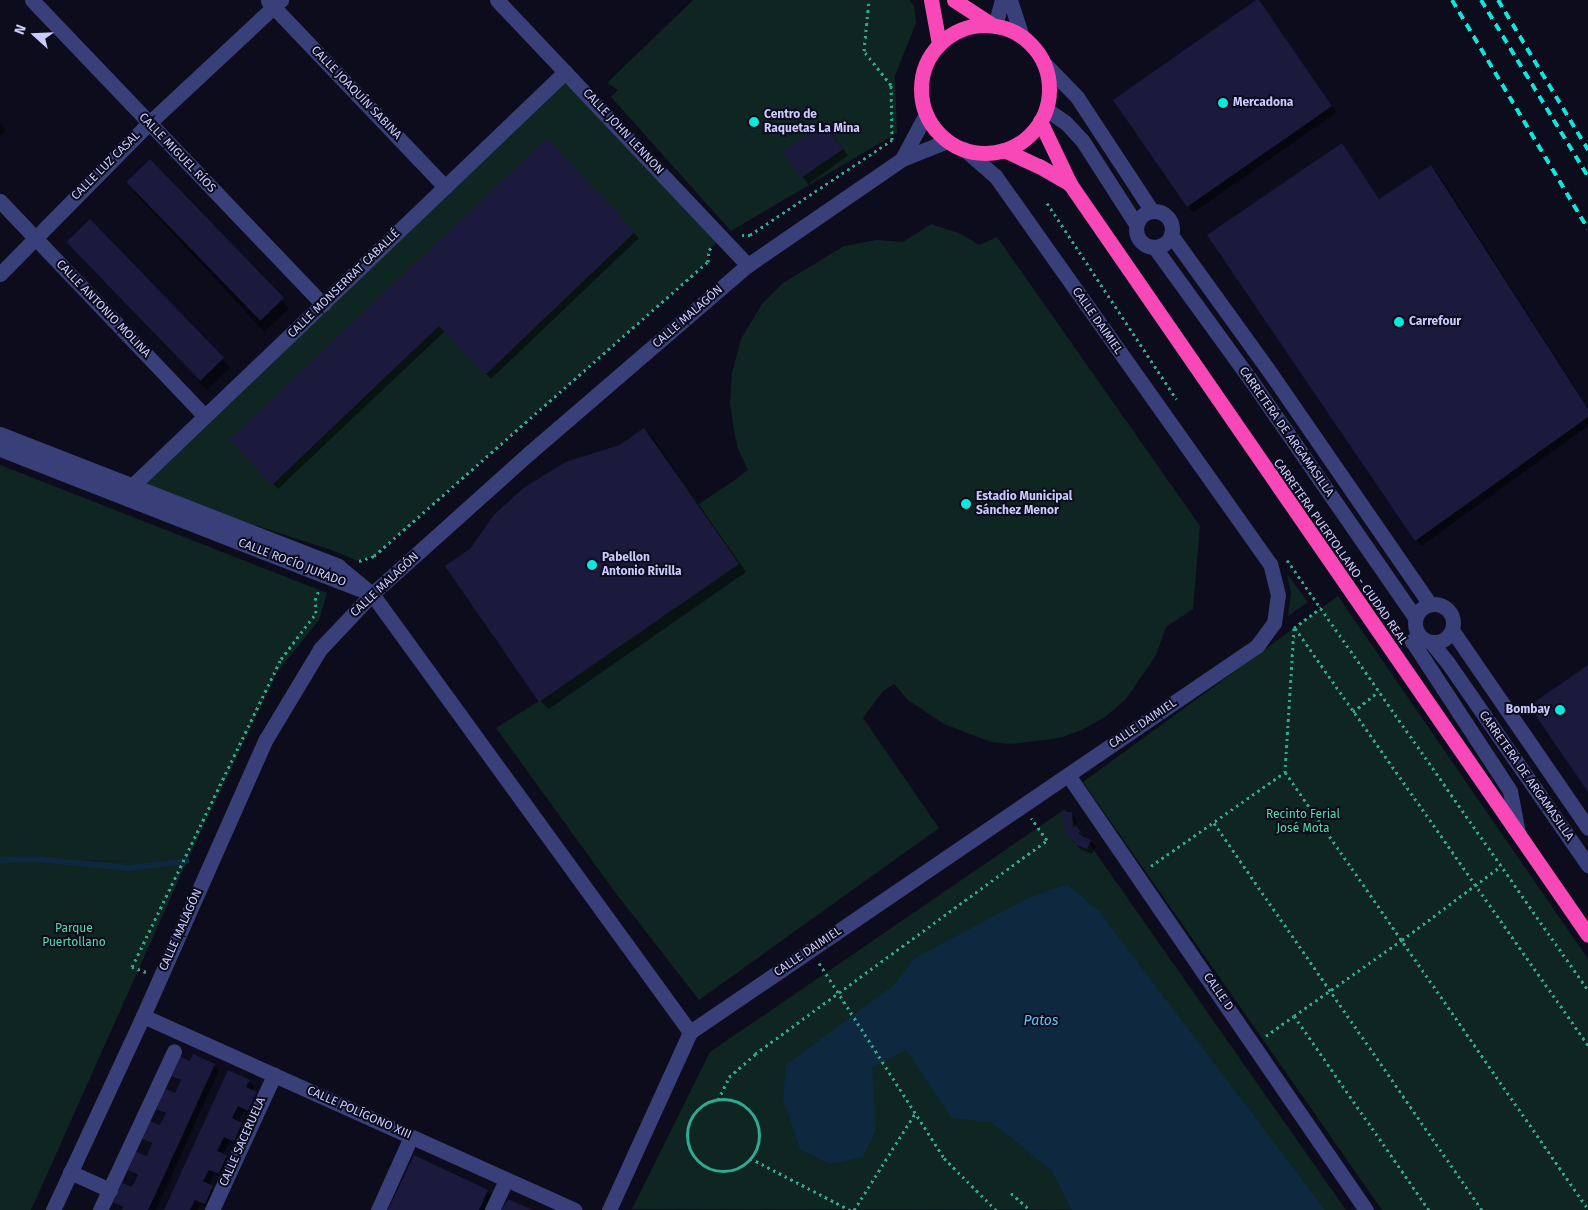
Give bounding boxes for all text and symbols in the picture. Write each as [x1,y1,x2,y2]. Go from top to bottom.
north arrow [10,10,60,60]
text: N [11,22,30,37]
street label: CALLE JOAQUÍN SABINA [308,43,404,143]
street label: CALLE JOHN LENNON [580,86,666,178]
place label: Mercadona [1233,96,1293,110]
marker: Mercadona [1217,97,1229,109]
place label: Centro de Raquetas La Mina [764,108,860,136]
street label: CALLE MIGUEL RÍOS [135,110,219,196]
marker: Centro de Raquetas La Mina [748,116,760,128]
street label: CALLE LUZ CASAL [69,129,143,203]
street label: CALLE MONSERRAT CABALLÉ [285,227,403,341]
street label: CALLE ANTONIO MOLINA [53,257,153,361]
street label: CALLE MALAGÓN [650,283,726,351]
street label: CALLE DAIMIEL [1069,285,1125,357]
place label: Carrefour [1409,315,1461,329]
marker: Carrefour [1393,316,1405,328]
street label: CARRETERA DE ARGAMASILLA [1236,364,1336,500]
street label: CARRETERA PUERTOLLANO - CIUDAD REAL [1270,456,1410,648]
place label: Estadio Municipal Sánchez Menor [976,490,1072,518]
marker: Estadio Municipal Sánchez Menor [960,498,972,510]
street label: CALLE ROCÍO JURADO [236,536,348,590]
street label: CALLE MALAGÓN [348,550,422,620]
place label: Pabellon Antonio Rivilla [602,551,682,579]
marker: Pabellon Antonio Rivilla [586,559,598,571]
street label: CALLE DAIMIEL [1106,696,1180,752]
place label: Bombay [1506,703,1550,717]
marker: Bombay [1554,704,1566,716]
street label: CARRETERA DE ARGAMASILLA [1476,708,1576,844]
park label: Recinto Ferial José Mota [1266,808,1340,836]
street label: CALLE MALAGÓN [156,887,206,973]
park label: Parque Puertollano [42,922,106,950]
street label: CALLE DAIMIEL [771,924,845,980]
street label: CALLE D [1200,970,1236,1014]
water label: Patos [1024,1013,1058,1029]
street label: CALLE POLÍGONO XIII [305,1084,413,1142]
street label: CALLE SACERUELA [217,1095,269,1189]

